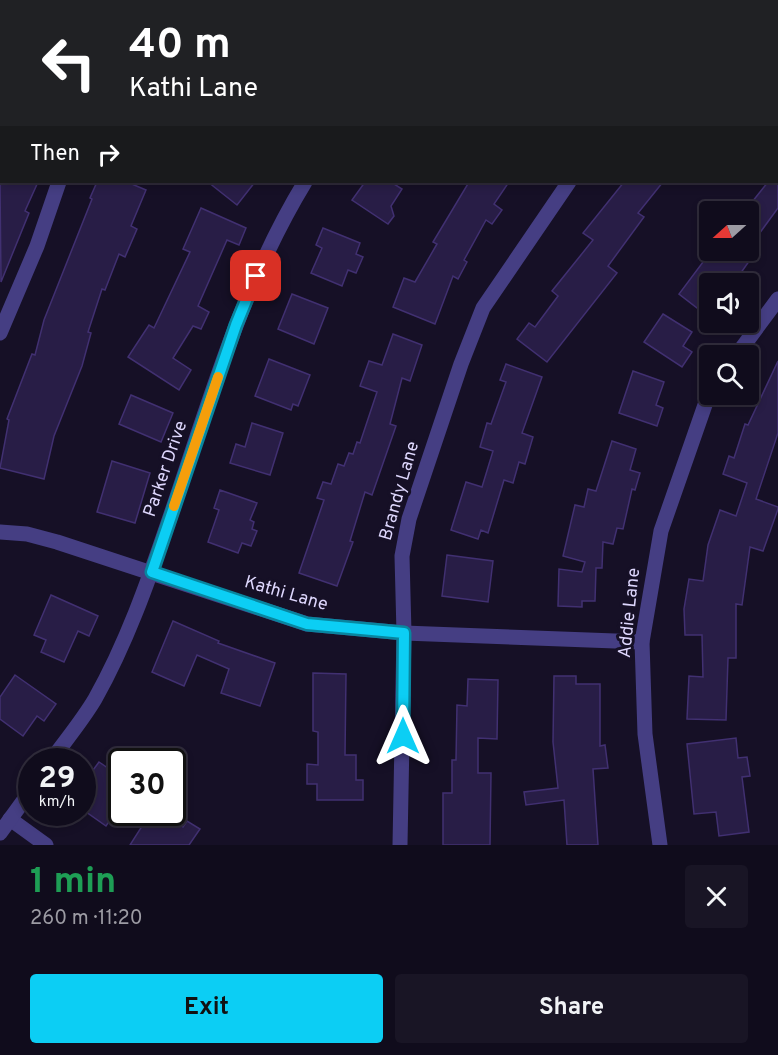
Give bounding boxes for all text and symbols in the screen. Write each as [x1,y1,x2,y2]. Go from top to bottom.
text: 40 m [129,20,231,73]
icon: left [30,24,108,102]
text: Kathi Lane [129,72,258,106]
icon: right [92,138,125,171]
text: Then [30,141,80,168]
north arrow [699,201,759,261]
map controls [699,201,759,405]
pin [230,250,281,301]
icon: arrive [239,259,272,292]
button: sound [699,273,759,333]
button: search [699,345,759,405]
street label: Parker Drive [139,418,193,520]
street label: Brandy Lane [375,439,425,543]
street label: Addie Lane [614,567,646,659]
street label: Kathi Lane [241,571,331,617]
position arrow [371,704,435,768]
speed limit sign: 30 [108,748,186,826]
text: 29 [39,761,75,798]
text: km/h [39,793,75,812]
text: 1 min [30,860,116,906]
button: close [685,865,748,928]
text: 260 m · 11:20 [30,906,143,932]
button: Exit [30,974,383,1043]
button: Share [395,974,748,1043]

